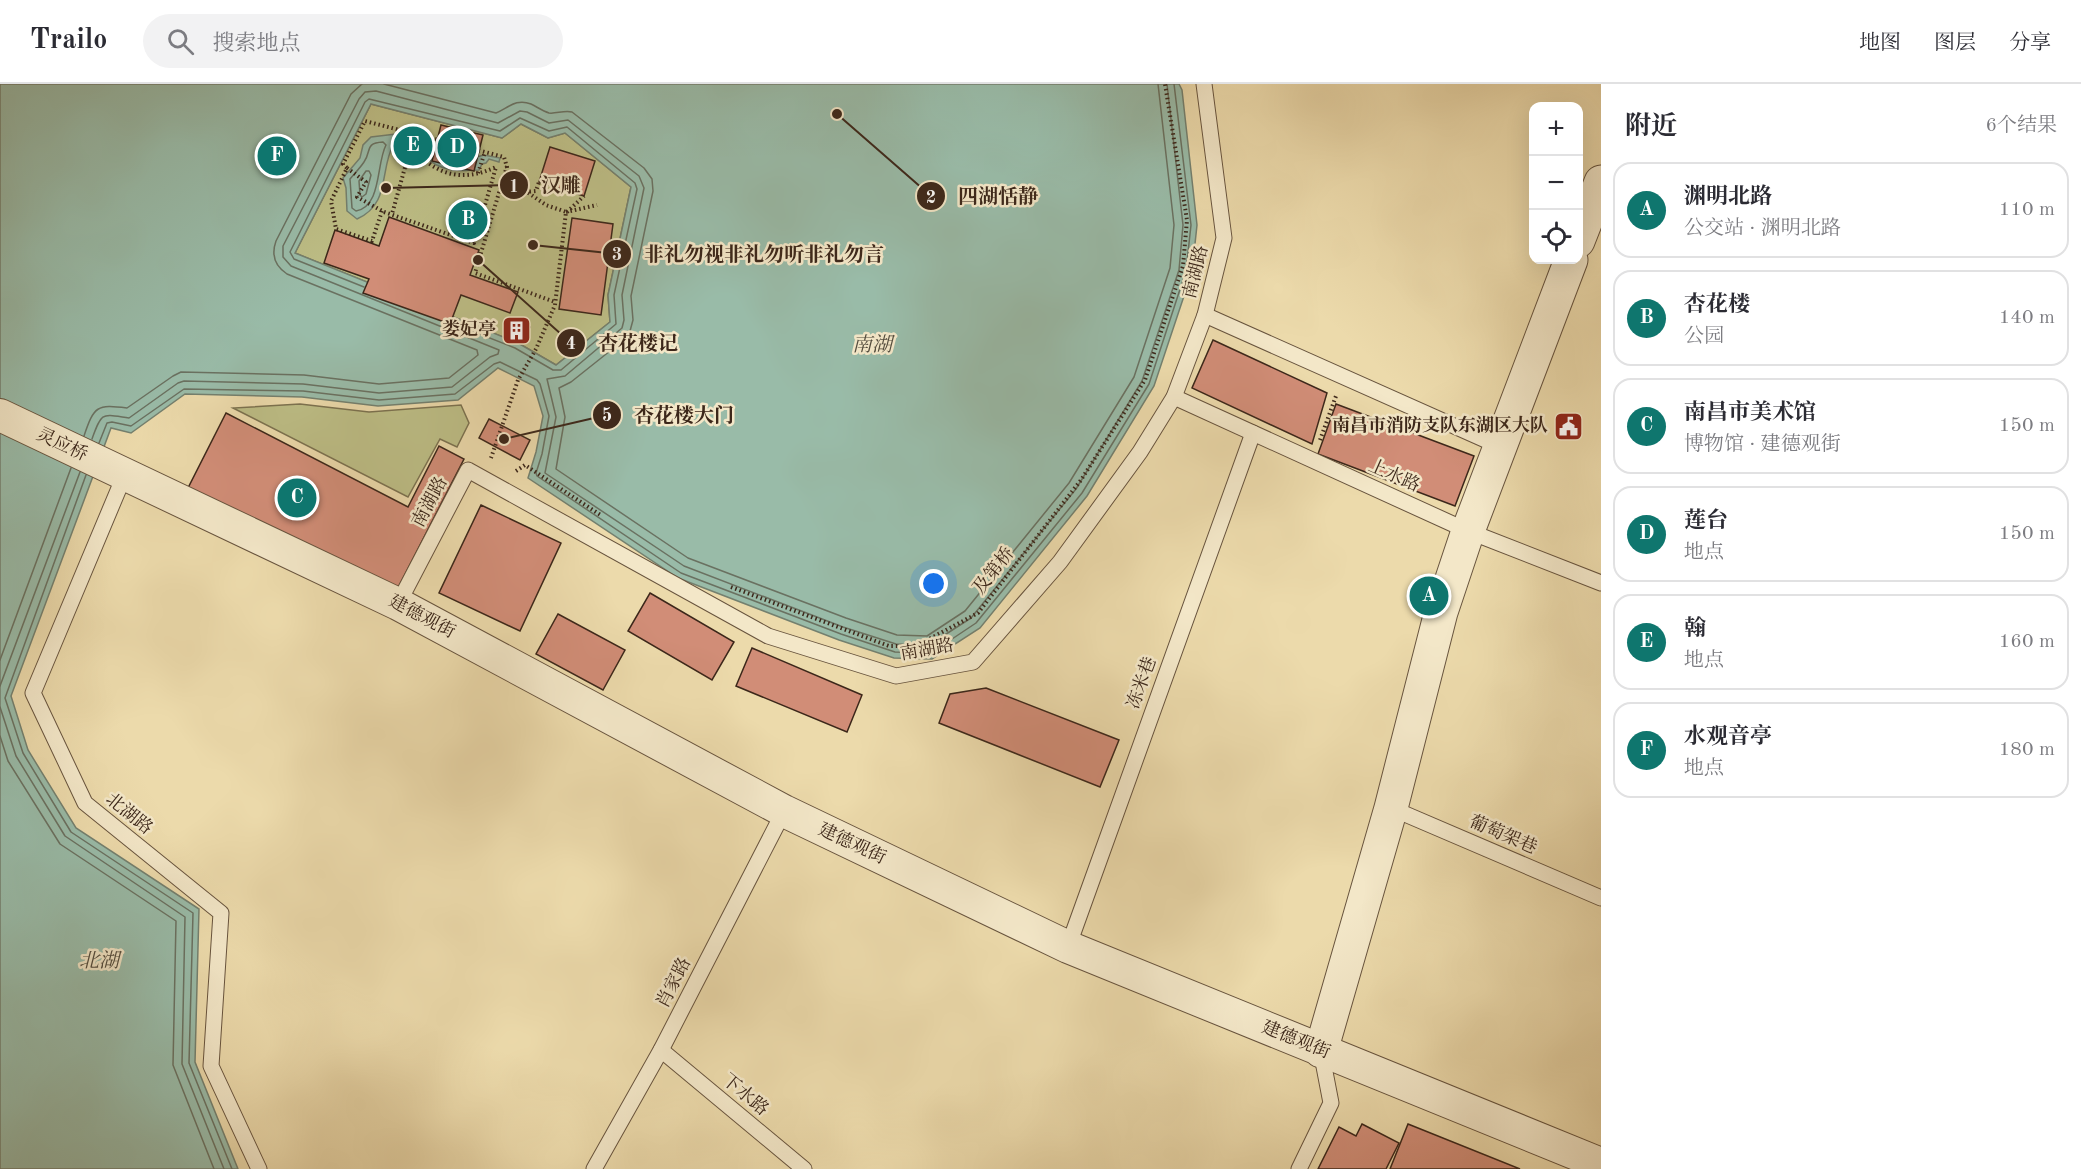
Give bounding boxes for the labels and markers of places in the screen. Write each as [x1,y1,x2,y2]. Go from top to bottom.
pin: E [394,124,432,168]
pin: D [438,126,476,170]
pin: F [258,134,296,178]
callout: 汉雕 [499,166,593,204]
callout: 四湖恬静 [916,177,1050,215]
pin: B [448,198,488,242]
callout: 非礼勿视非礼勿听非礼勿言 [602,235,896,273]
building icon: 娄妃亭 [501,314,533,346]
place label: 娄妃亭 [442,319,496,339]
callout: 杏花楼记 [556,324,690,362]
callout: 杏花楼大门 [592,396,746,434]
public building icon: 南昌市消防支队东湖区大队 [1553,410,1585,442]
place label: 南昌市消防支队东湖区大队 [1332,415,1548,435]
pin: C [278,476,316,520]
pin: A [1410,574,1448,618]

